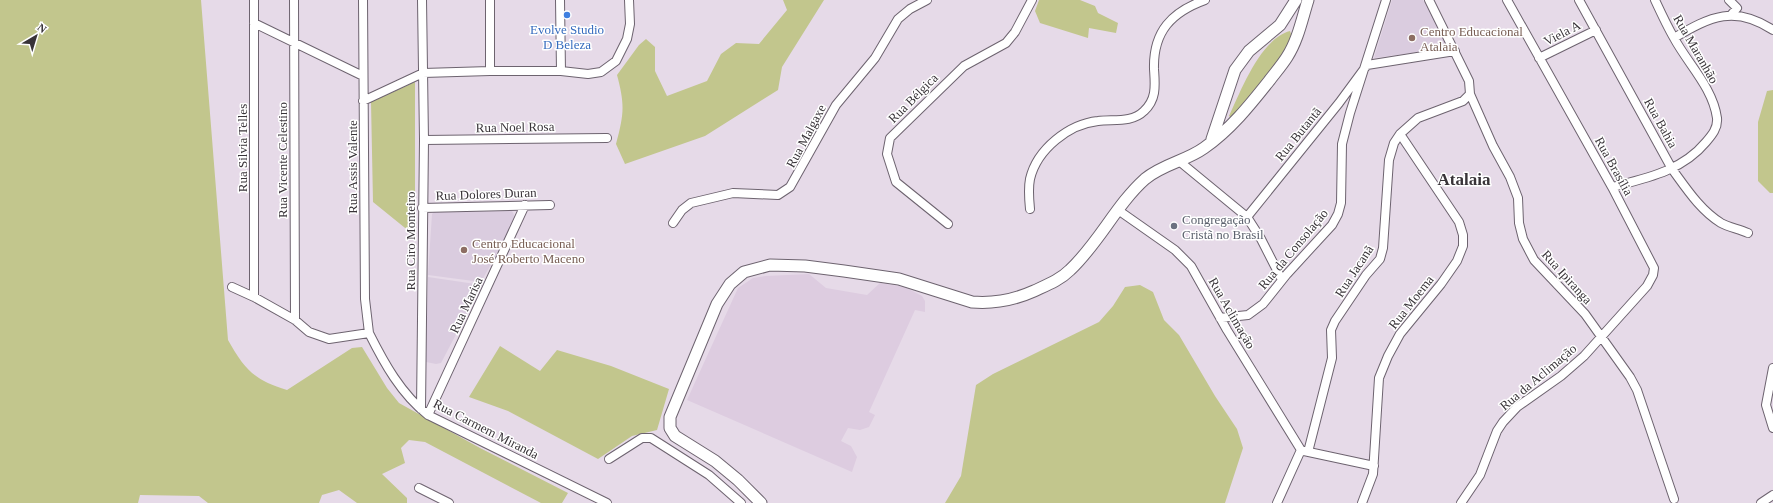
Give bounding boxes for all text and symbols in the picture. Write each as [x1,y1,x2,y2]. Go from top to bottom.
marker: Evolve Studio D Beleza [562,10,572,20]
street label: Rua Maranhão [1670,12,1722,86]
north arrow [16,16,56,56]
street label: Viela A [1541,17,1583,49]
text: N [35,21,49,35]
place label: Evolve Studio D Beleza [530,22,604,52]
place label: Centro Educacional Atalaia [1420,24,1523,54]
marker: Centro Educacional Atalaia [1407,33,1417,43]
street label: Rua Bélgica [885,70,941,126]
street label: Rua Bahia [1641,96,1681,151]
street label: Rua Vicente Celestino [275,102,290,218]
street label: Rua Malgaxe [783,102,829,170]
street label: Rua Silvia Telles [235,104,250,192]
street label: Rua Butantã [1272,104,1324,164]
street label: Rua Noel Rosa [476,119,555,135]
street label: Rua Assis Valente [345,120,360,214]
street label: Rua Brasília [1592,134,1636,198]
district label: Atalaia [1438,170,1491,189]
street label: Rua Dolores Duran [435,185,537,203]
street label: Rua Ciro Monteiro [403,192,418,290]
street label: Rua da Consolação [1255,206,1331,292]
place label: Congregação Cristã no Brasil [1182,212,1264,242]
marker: Congregação Cristã no Brasil [1169,221,1179,231]
place label: Centro Educacional José Roberto Maceno [472,236,585,266]
street label: Rua Jacanã [1332,242,1376,300]
marker: Centro Educacional José Roberto Maceno [459,245,469,255]
street label: Rua Ipiranga [1539,247,1595,307]
street label: Rua Moema [1385,272,1437,332]
street label: Rua Marisa [446,274,486,335]
street label: Rua Aclimação [1206,275,1258,351]
street label: Rua da Aclimação [1497,341,1579,413]
street label: Rua Carmem Miranda [431,396,541,462]

